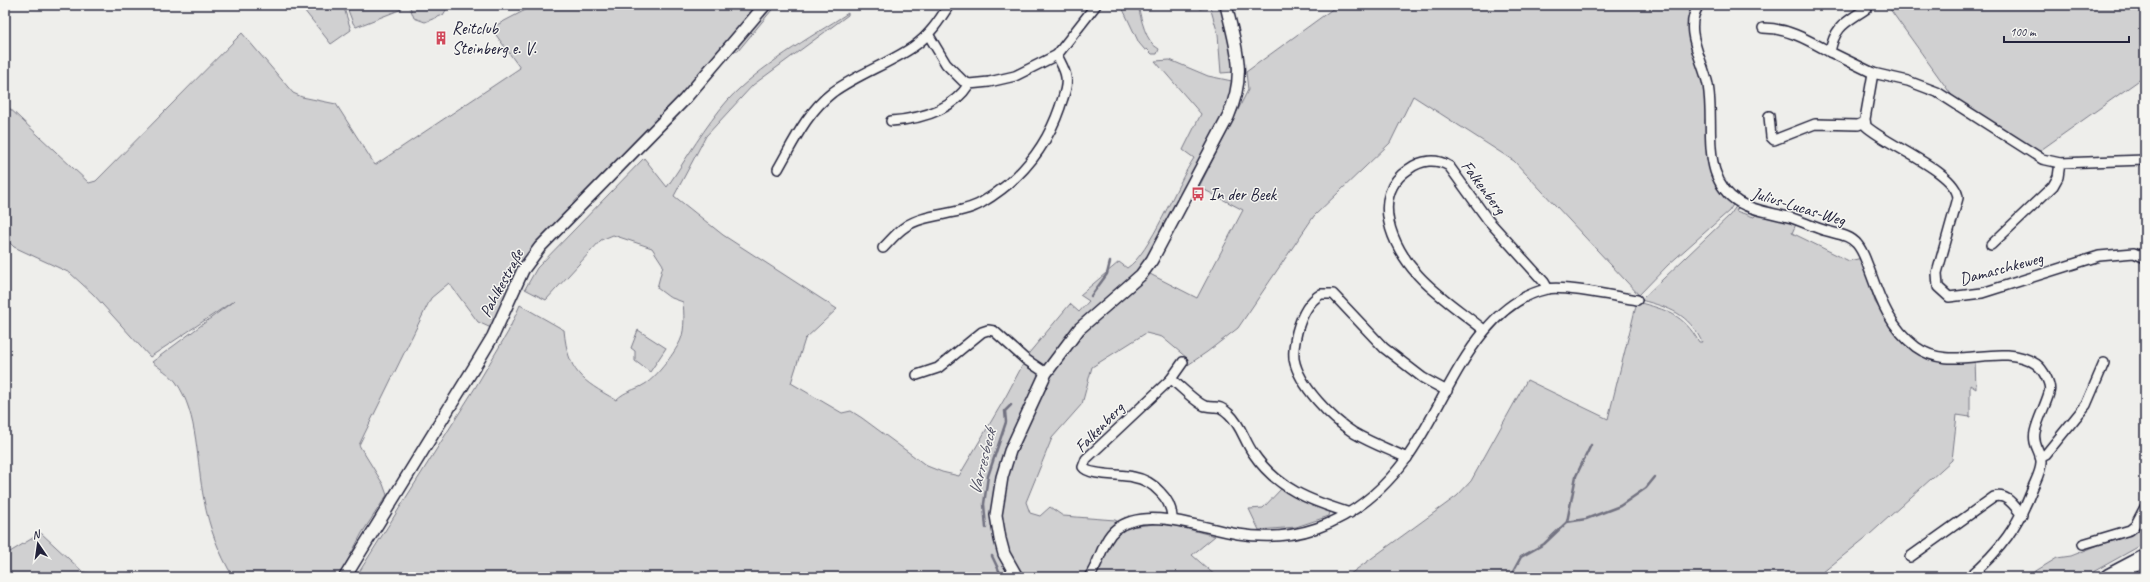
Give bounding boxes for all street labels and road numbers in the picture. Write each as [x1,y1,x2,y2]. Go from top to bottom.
street label: Falkenberg [1457,156,1511,219]
street label: Julius-Lucas-Weg [1749,182,1849,231]
street label: Pahlkestraße [475,244,529,321]
street label: Damaschkeweg [1957,247,2046,290]
street label: Falkenberg [1070,397,1129,457]

